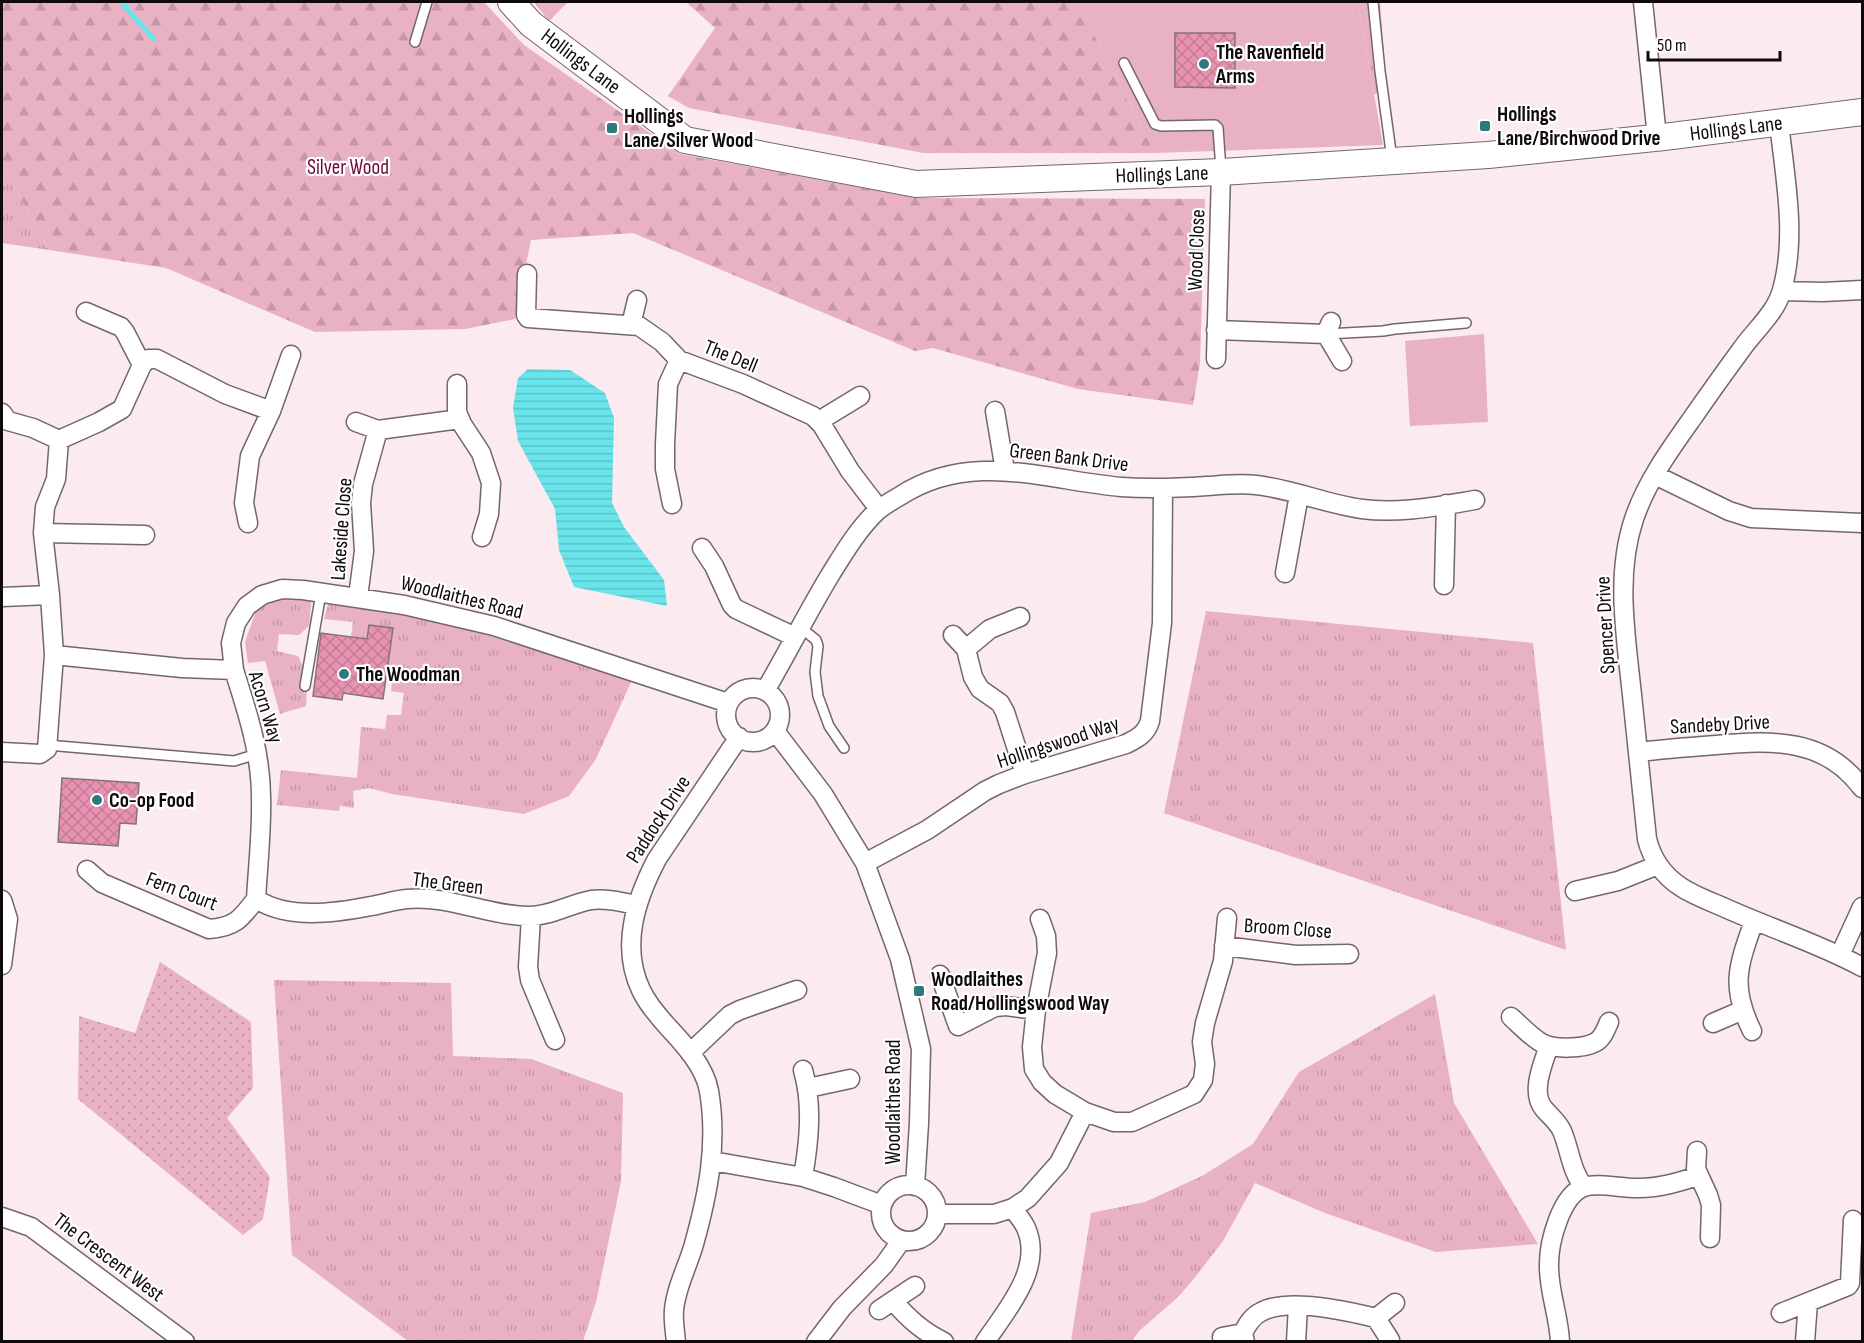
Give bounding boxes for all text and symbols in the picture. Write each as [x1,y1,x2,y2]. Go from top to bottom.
street label: Hollings Lane [536,23,625,99]
scale bar [1648,24,1780,62]
text: 50 m [1657,35,1687,56]
place label: The Ravenfield Arms [1215,40,1324,89]
marker: The Ravenfield Arms [1197,57,1211,71]
place label: Hollings Lane/Birchwood Drive [1497,102,1661,151]
place label: Hollings Lane/Silver Wood [624,104,753,153]
street label: Hollings Lane [1688,110,1784,147]
marker: Hollings Lane/Birchwood Drive [1478,119,1492,133]
marker: Hollings Lane/Silver Wood [605,121,619,135]
park label: Silver Wood [307,155,389,180]
street label: Hollings Lane [1115,160,1209,189]
street label: Wood Close [1183,209,1210,291]
street label: The Dell [700,334,761,378]
street label: Green Bank Drive [1008,438,1130,477]
street label: Lakeside Close [325,477,358,581]
street label: Woodlaithes Road [398,570,526,625]
street label: Spencer Drive [1590,575,1621,675]
place label: The Woodman [356,662,460,687]
street label: Acorn Way [242,667,288,746]
marker: The Woodman [337,667,351,681]
street label: Sandeby Drive [1669,709,1771,740]
street label: Hollingswood Way [994,711,1122,774]
street label: Paddock Drive [621,771,696,868]
place label: Co-op Food [109,788,194,813]
marker: Co-op Food [90,793,104,807]
street label: Fern Court [142,866,221,917]
street label: The Green [411,867,485,900]
street label: Broom Close [1243,913,1333,944]
place label: Woodlaithes Road/Hollingswood Way [931,967,1109,1016]
marker: Woodlaithes Road/Hollingswood Way [912,984,926,998]
street label: Woodlaithes Road [881,1039,906,1165]
street label: The Crescent West [48,1208,169,1307]

